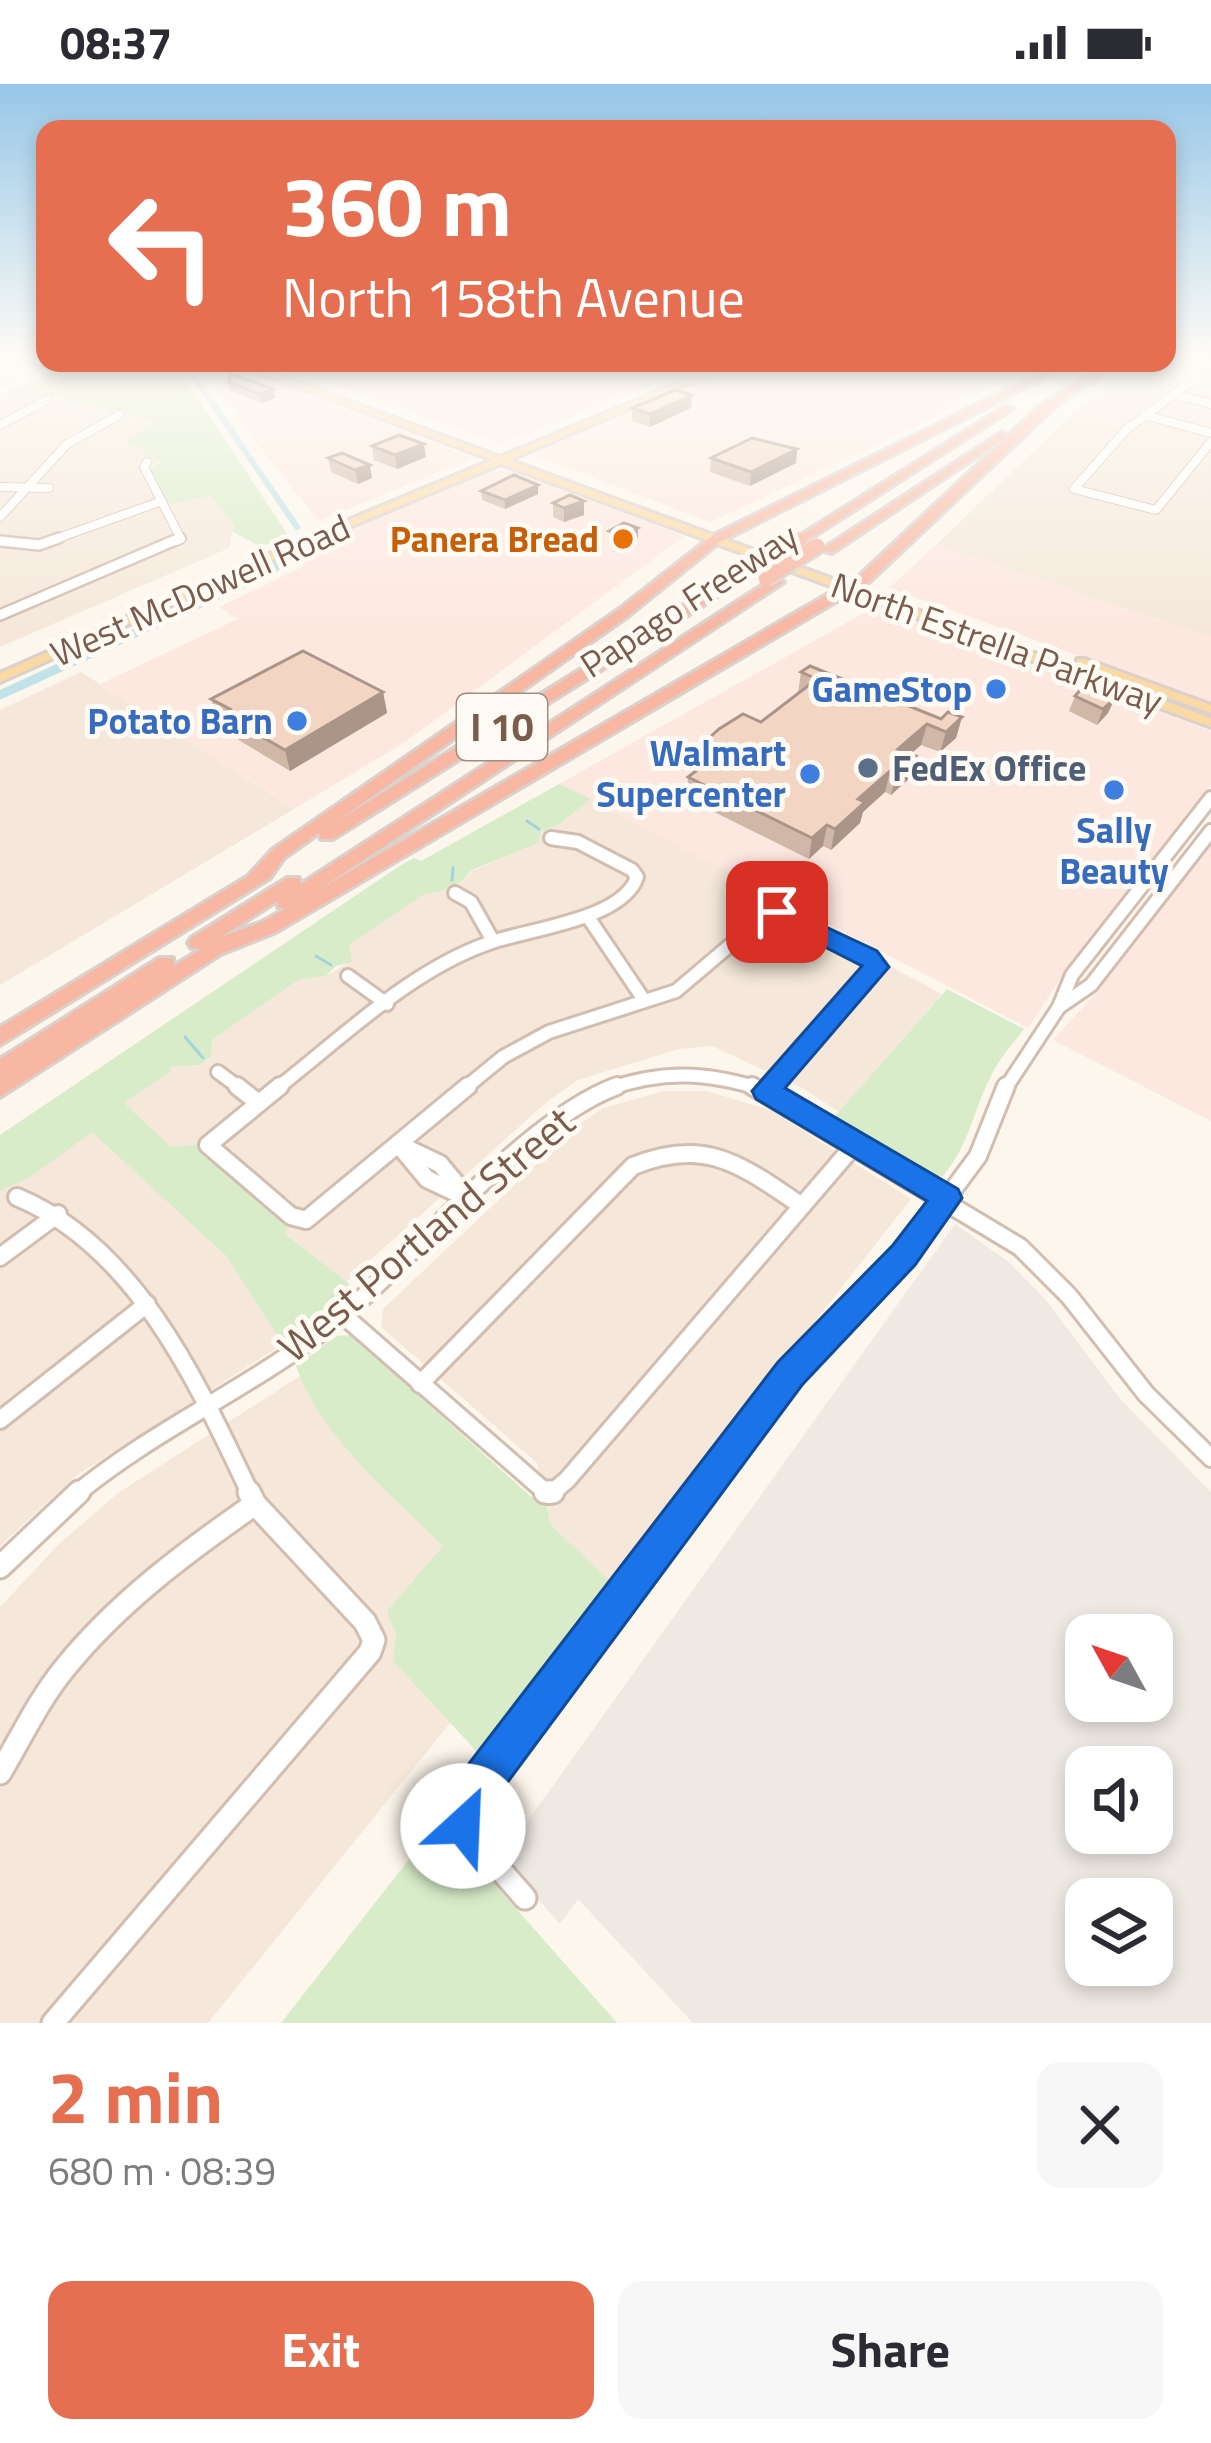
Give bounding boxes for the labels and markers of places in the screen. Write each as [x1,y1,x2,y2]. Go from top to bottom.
place label: Panera Bread [390,511,599,566]
marker: Panera Bread [610,526,636,552]
place label: GameStop [812,661,972,716]
marker: GameStop [983,676,1009,702]
place label: Potato Barn [87,693,273,748]
marker: Potato Barn [284,708,310,734]
place label: Walmart Supercenter [596,725,786,821]
place label: FedEx Office [892,740,1086,795]
marker: FedEx Office [855,755,881,781]
marker: Walmart Supercenter [797,761,823,787]
marker: Sally Beauty [1101,777,1127,803]
place label: Sally Beauty [1059,802,1169,898]
pin [726,861,828,963]

